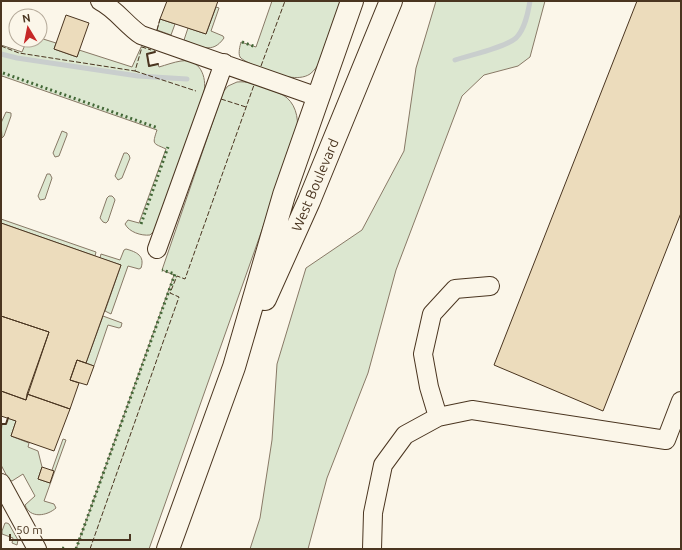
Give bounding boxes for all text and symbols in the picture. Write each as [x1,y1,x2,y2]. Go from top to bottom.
north arrow [8,8,48,48]
text: N [21,12,31,25]
street label: West Boulevard [288,136,342,234]
scale bar [10,516,130,542]
text: 50 m [16,523,43,536]

